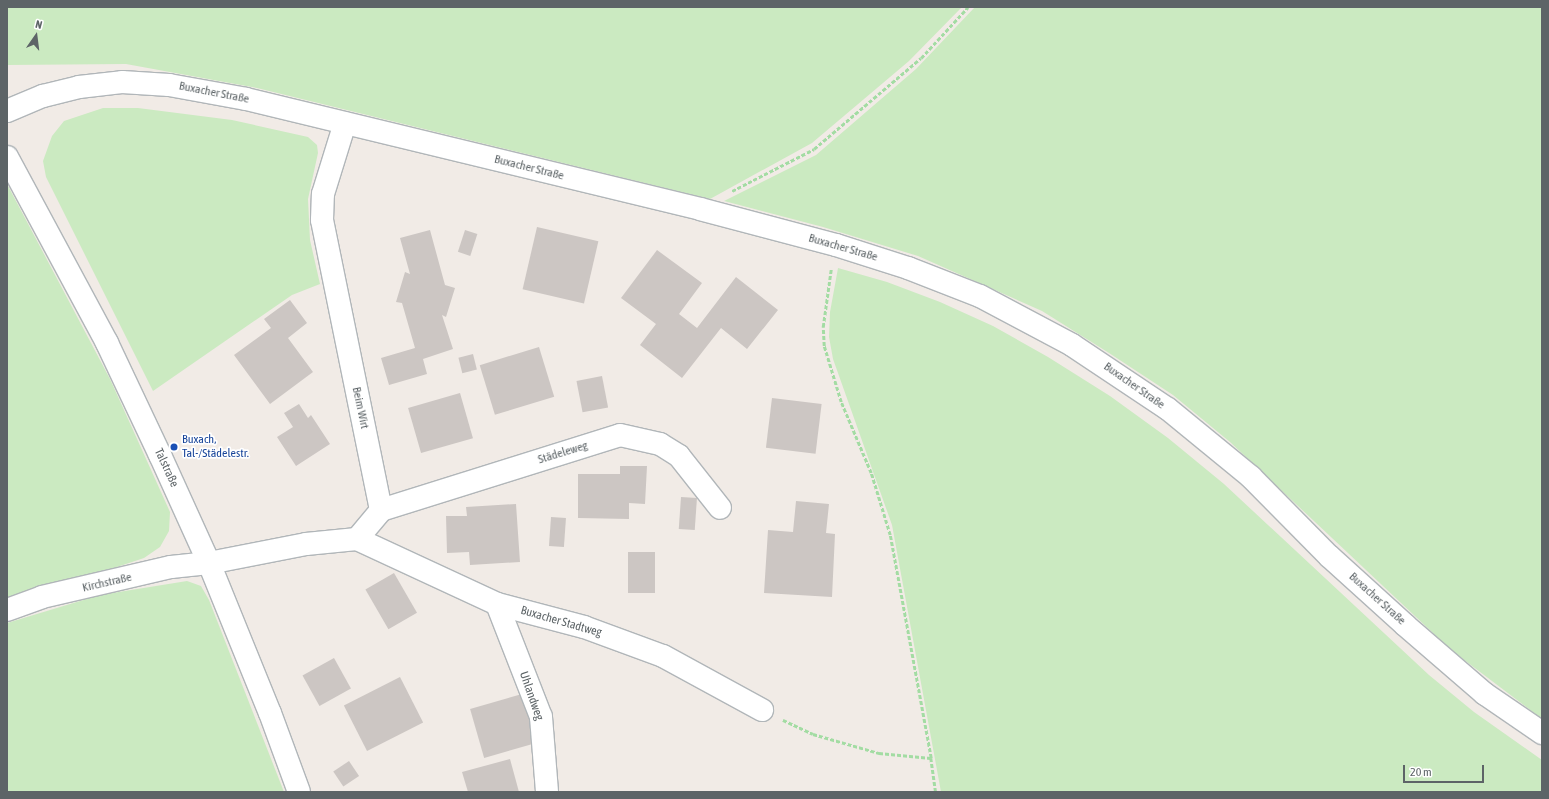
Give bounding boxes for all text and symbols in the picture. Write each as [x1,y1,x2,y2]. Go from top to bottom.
north arrow [16,16,56,56]
text: N [34,18,44,31]
street label: Buxacher Straße [178,79,250,107]
street label: Buxacher Straße [493,152,565,184]
street label: Buxacher Straße [807,231,879,265]
street label: Buxacher Straße [1101,360,1167,412]
street label: Beim Wirt [349,386,371,430]
place label: Buxach, Tal-/Städelestr. [182,433,249,461]
street label: Städeleweg [536,439,590,467]
marker: Buxach, Tal-/Städelestr. [169,442,179,452]
street label: Talstraße [151,446,181,490]
street label: Kirchstraße [81,570,133,596]
street label: Buxacher Straße [1346,570,1408,628]
street label: Buxacher Stadtweg [519,604,603,640]
street label: Uhlandweg [516,670,546,722]
scale bar [1405,757,1486,783]
text: 20 m [1410,765,1432,779]

